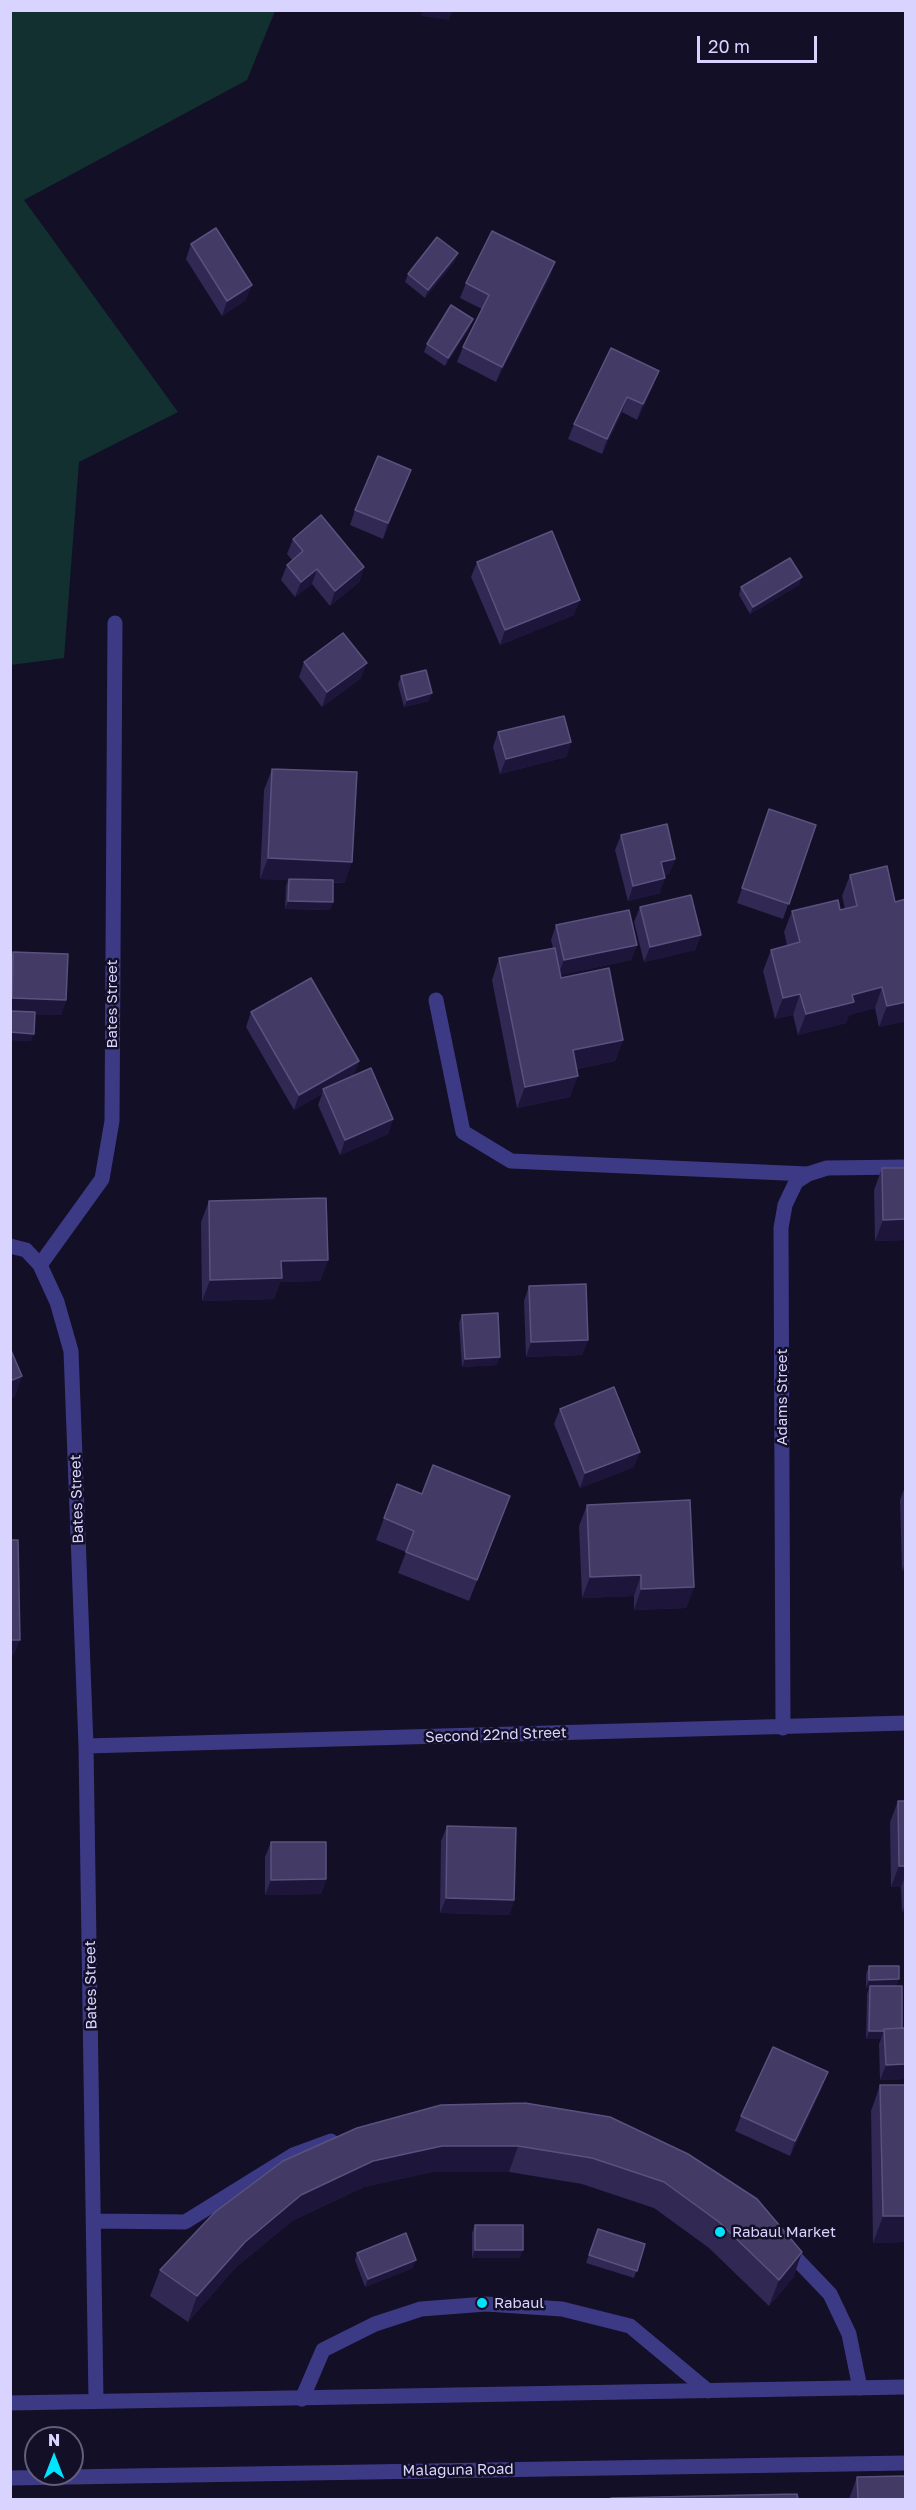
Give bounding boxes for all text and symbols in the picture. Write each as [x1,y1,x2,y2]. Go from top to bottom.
scale bar [700,24,820,62]
text: 20 m [708,35,750,57]
street label: Bates Street [103,959,121,1049]
street label: Adams Street [773,1349,791,1445]
street label: Bates Street [66,1454,88,1544]
street label: Second 22nd Street [425,1724,567,1746]
street label: Bates Street [81,1940,101,2030]
place label: Rabaul Market [732,2223,836,2241]
marker: Rabaul Market [713,2225,727,2239]
place label: Rabaul [494,2294,544,2312]
marker: Rabaul [475,2296,489,2310]
north arrow [24,2426,84,2486]
text: N [48,2430,60,2450]
street label: Malaguna Road [402,2460,514,2480]

